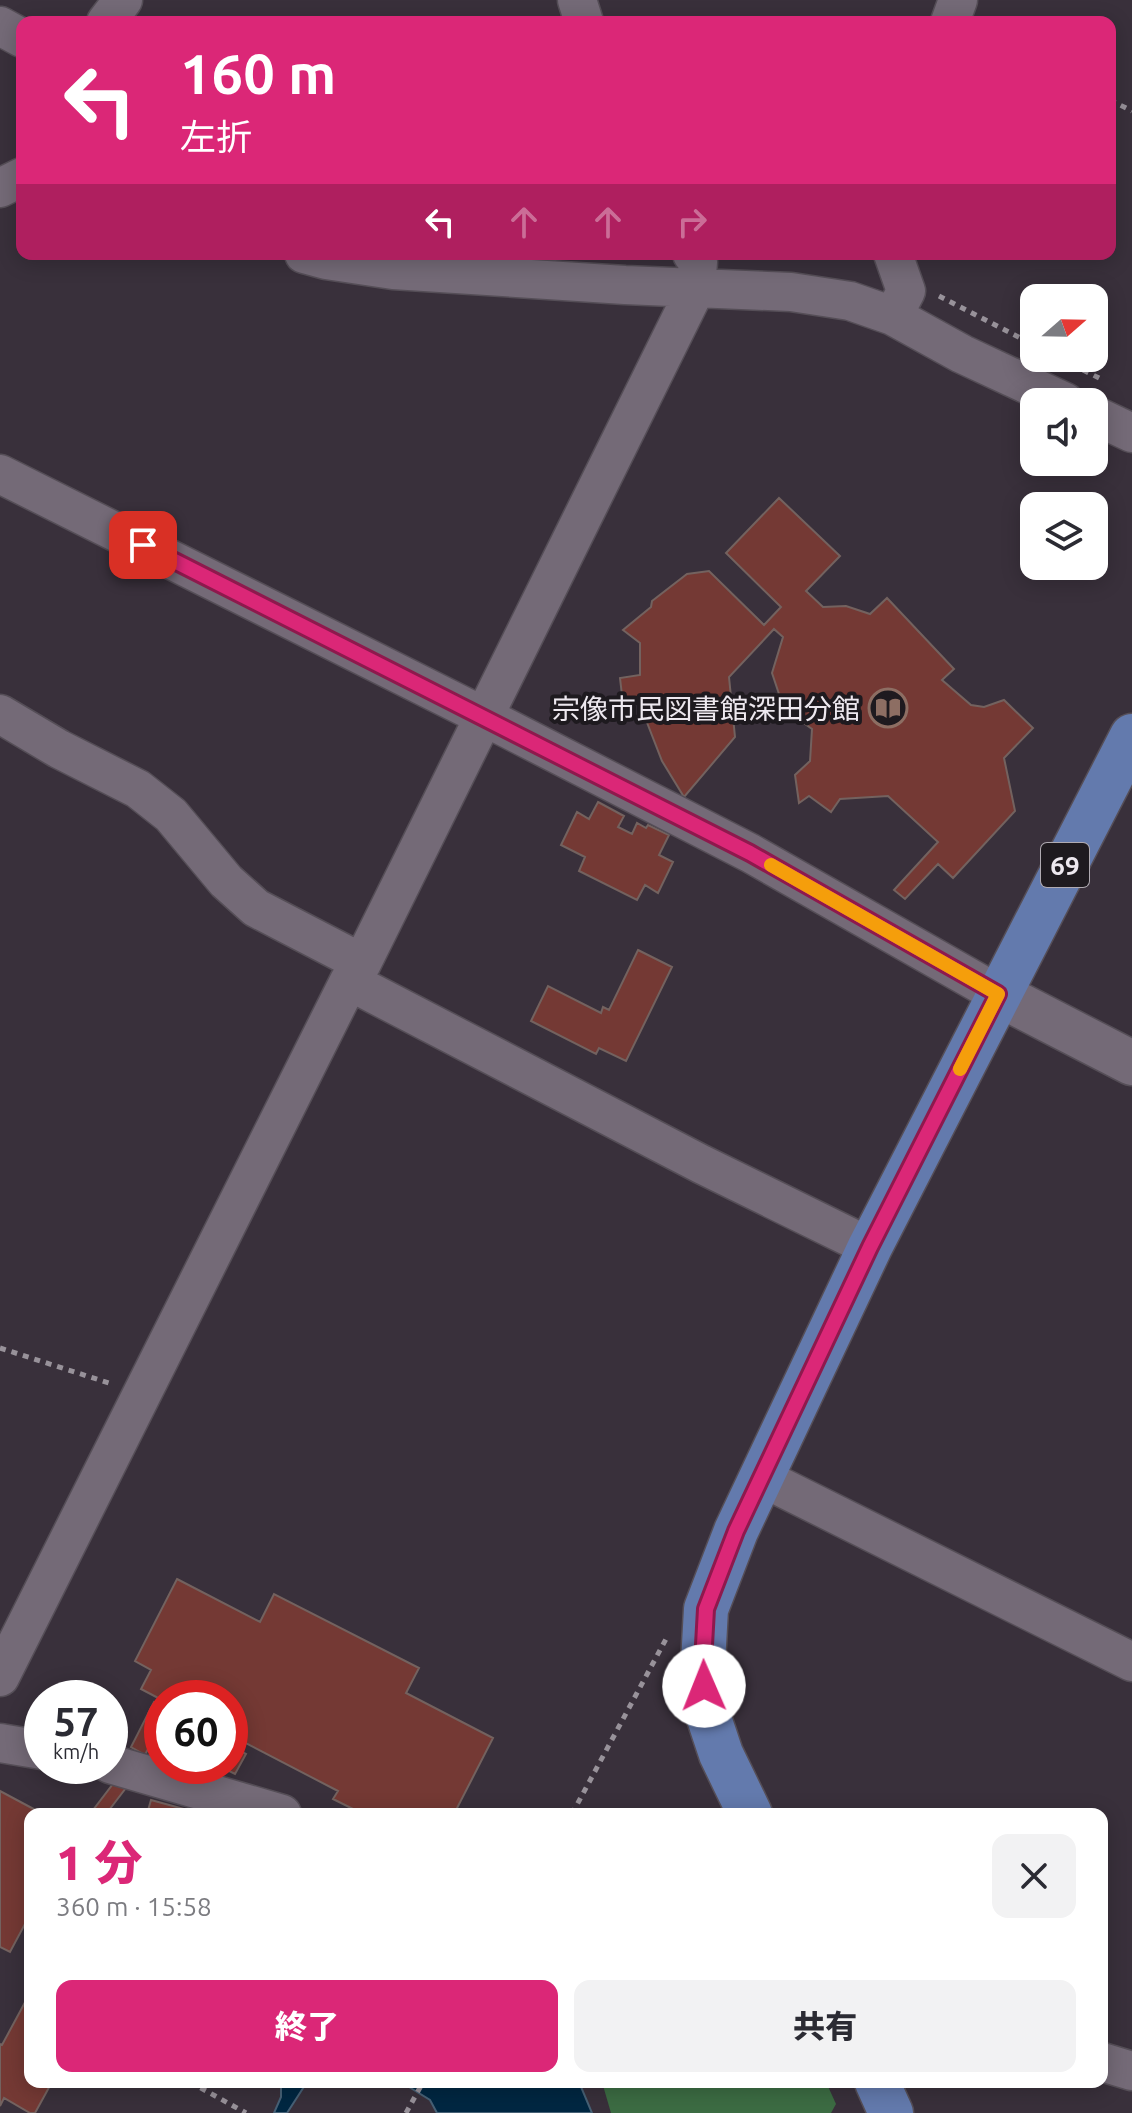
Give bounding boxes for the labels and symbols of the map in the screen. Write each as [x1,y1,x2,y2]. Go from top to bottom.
north arrow [1020,284,1108,372]
pin [109,511,177,579]
library icon: 宗像市民図書館深田分館 [867,687,909,729]
place label: 宗像市民図書館深田分館 [552,693,860,724]
road number: 69 [1041,843,1089,887]
position arrow [662,1644,746,1728]
speed limit sign: 60 [144,1680,248,1784]

